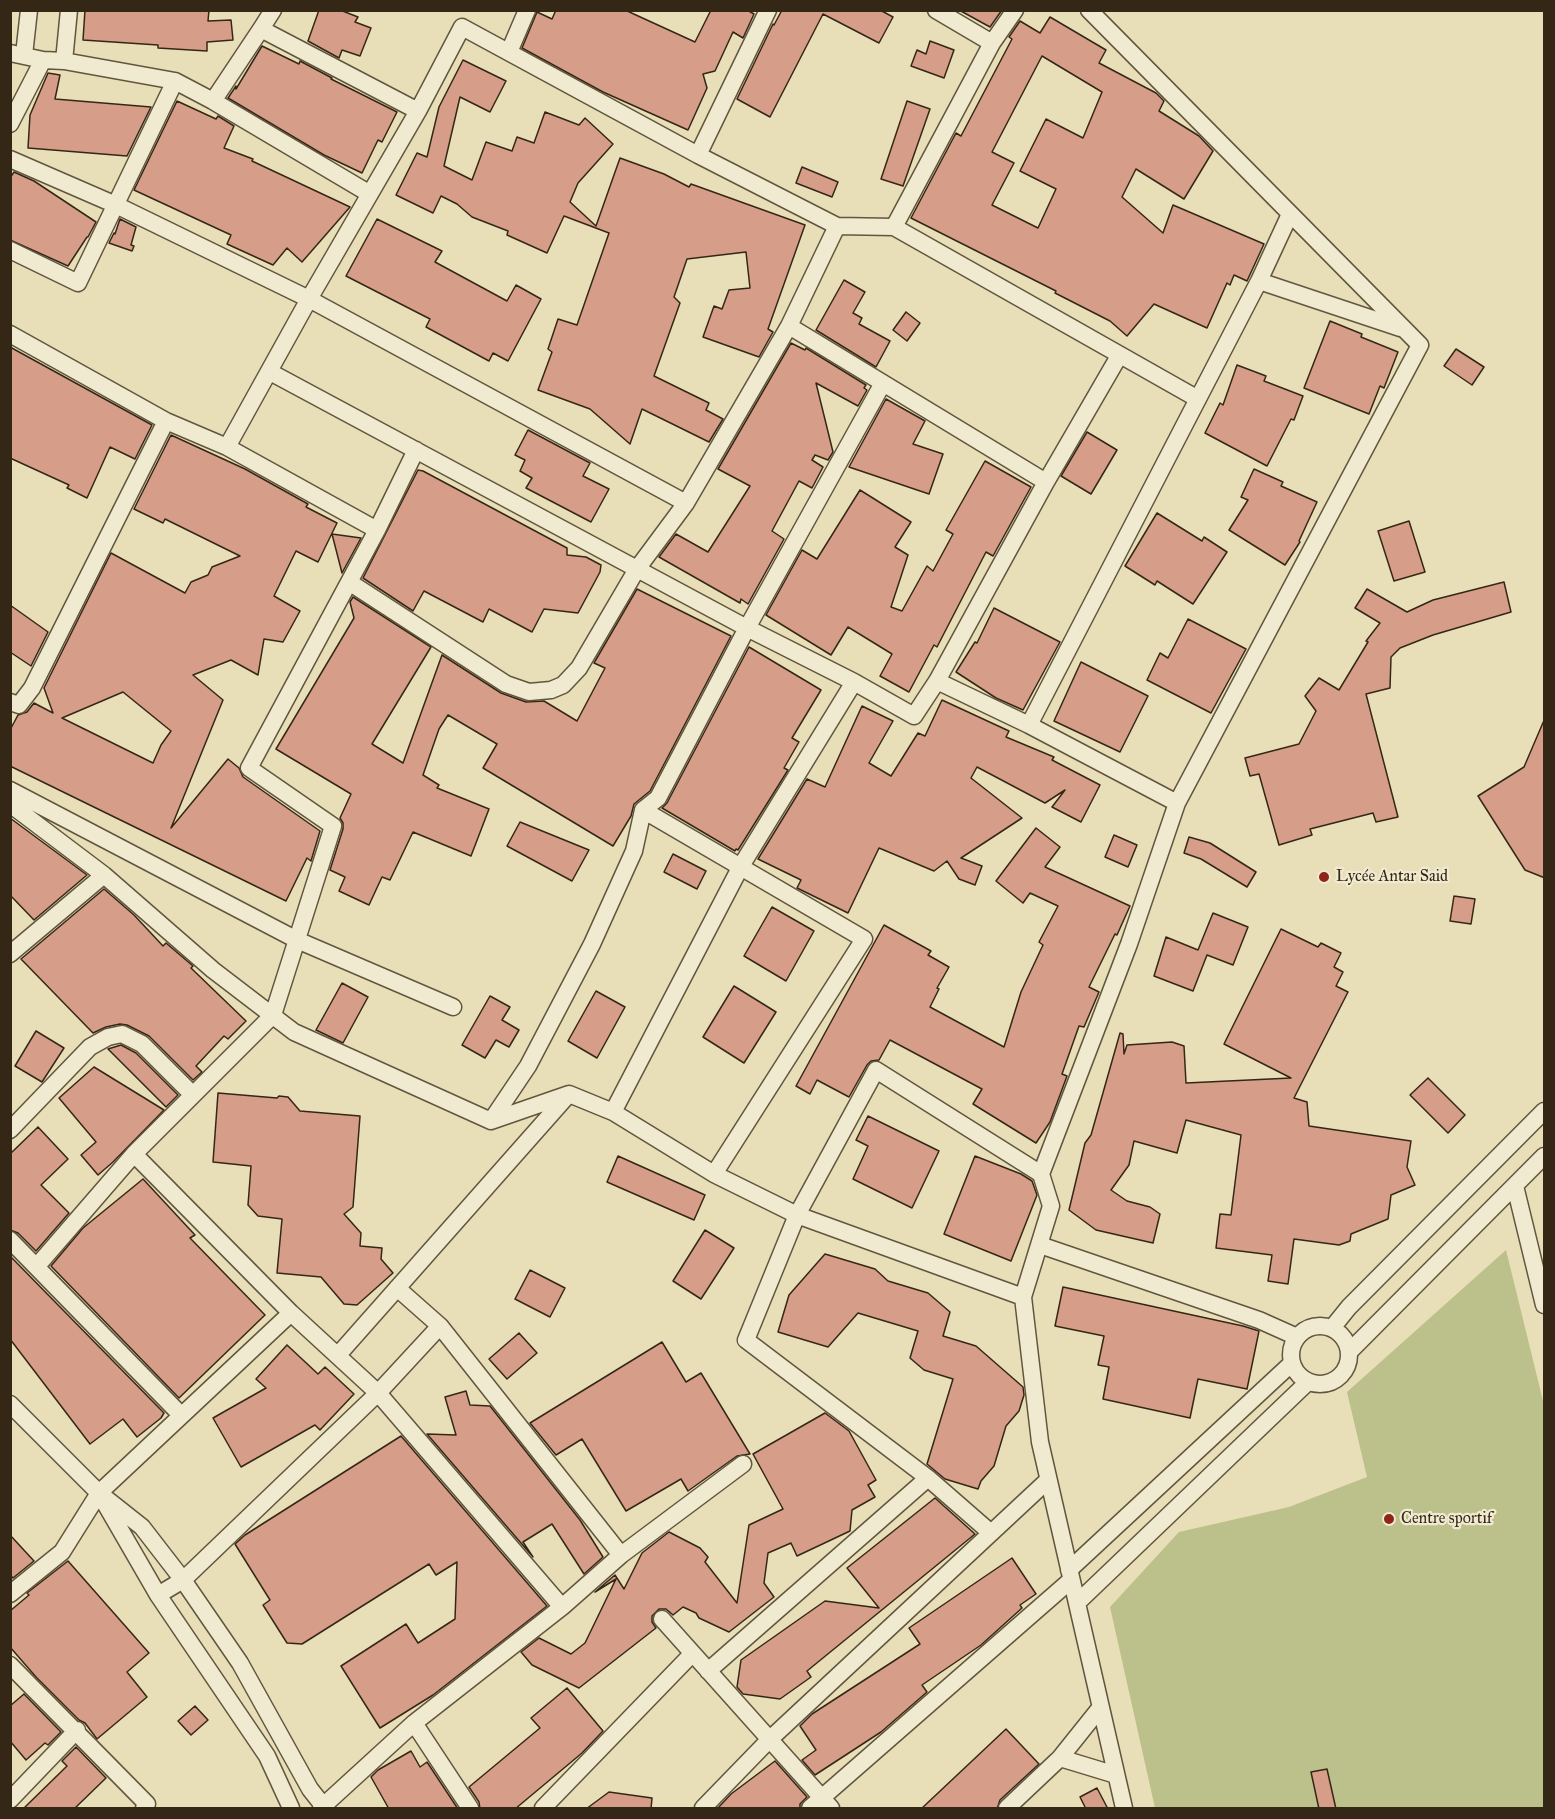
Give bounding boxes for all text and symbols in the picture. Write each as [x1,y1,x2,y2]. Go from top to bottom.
place label: Lycée Antar Said [1336,867,1448,887]
marker: Lycée Antar Said [1317,870,1331,884]
place label: Centre sportif [1401,1509,1492,1529]
marker: Centre sportif [1382,1512,1396,1526]

